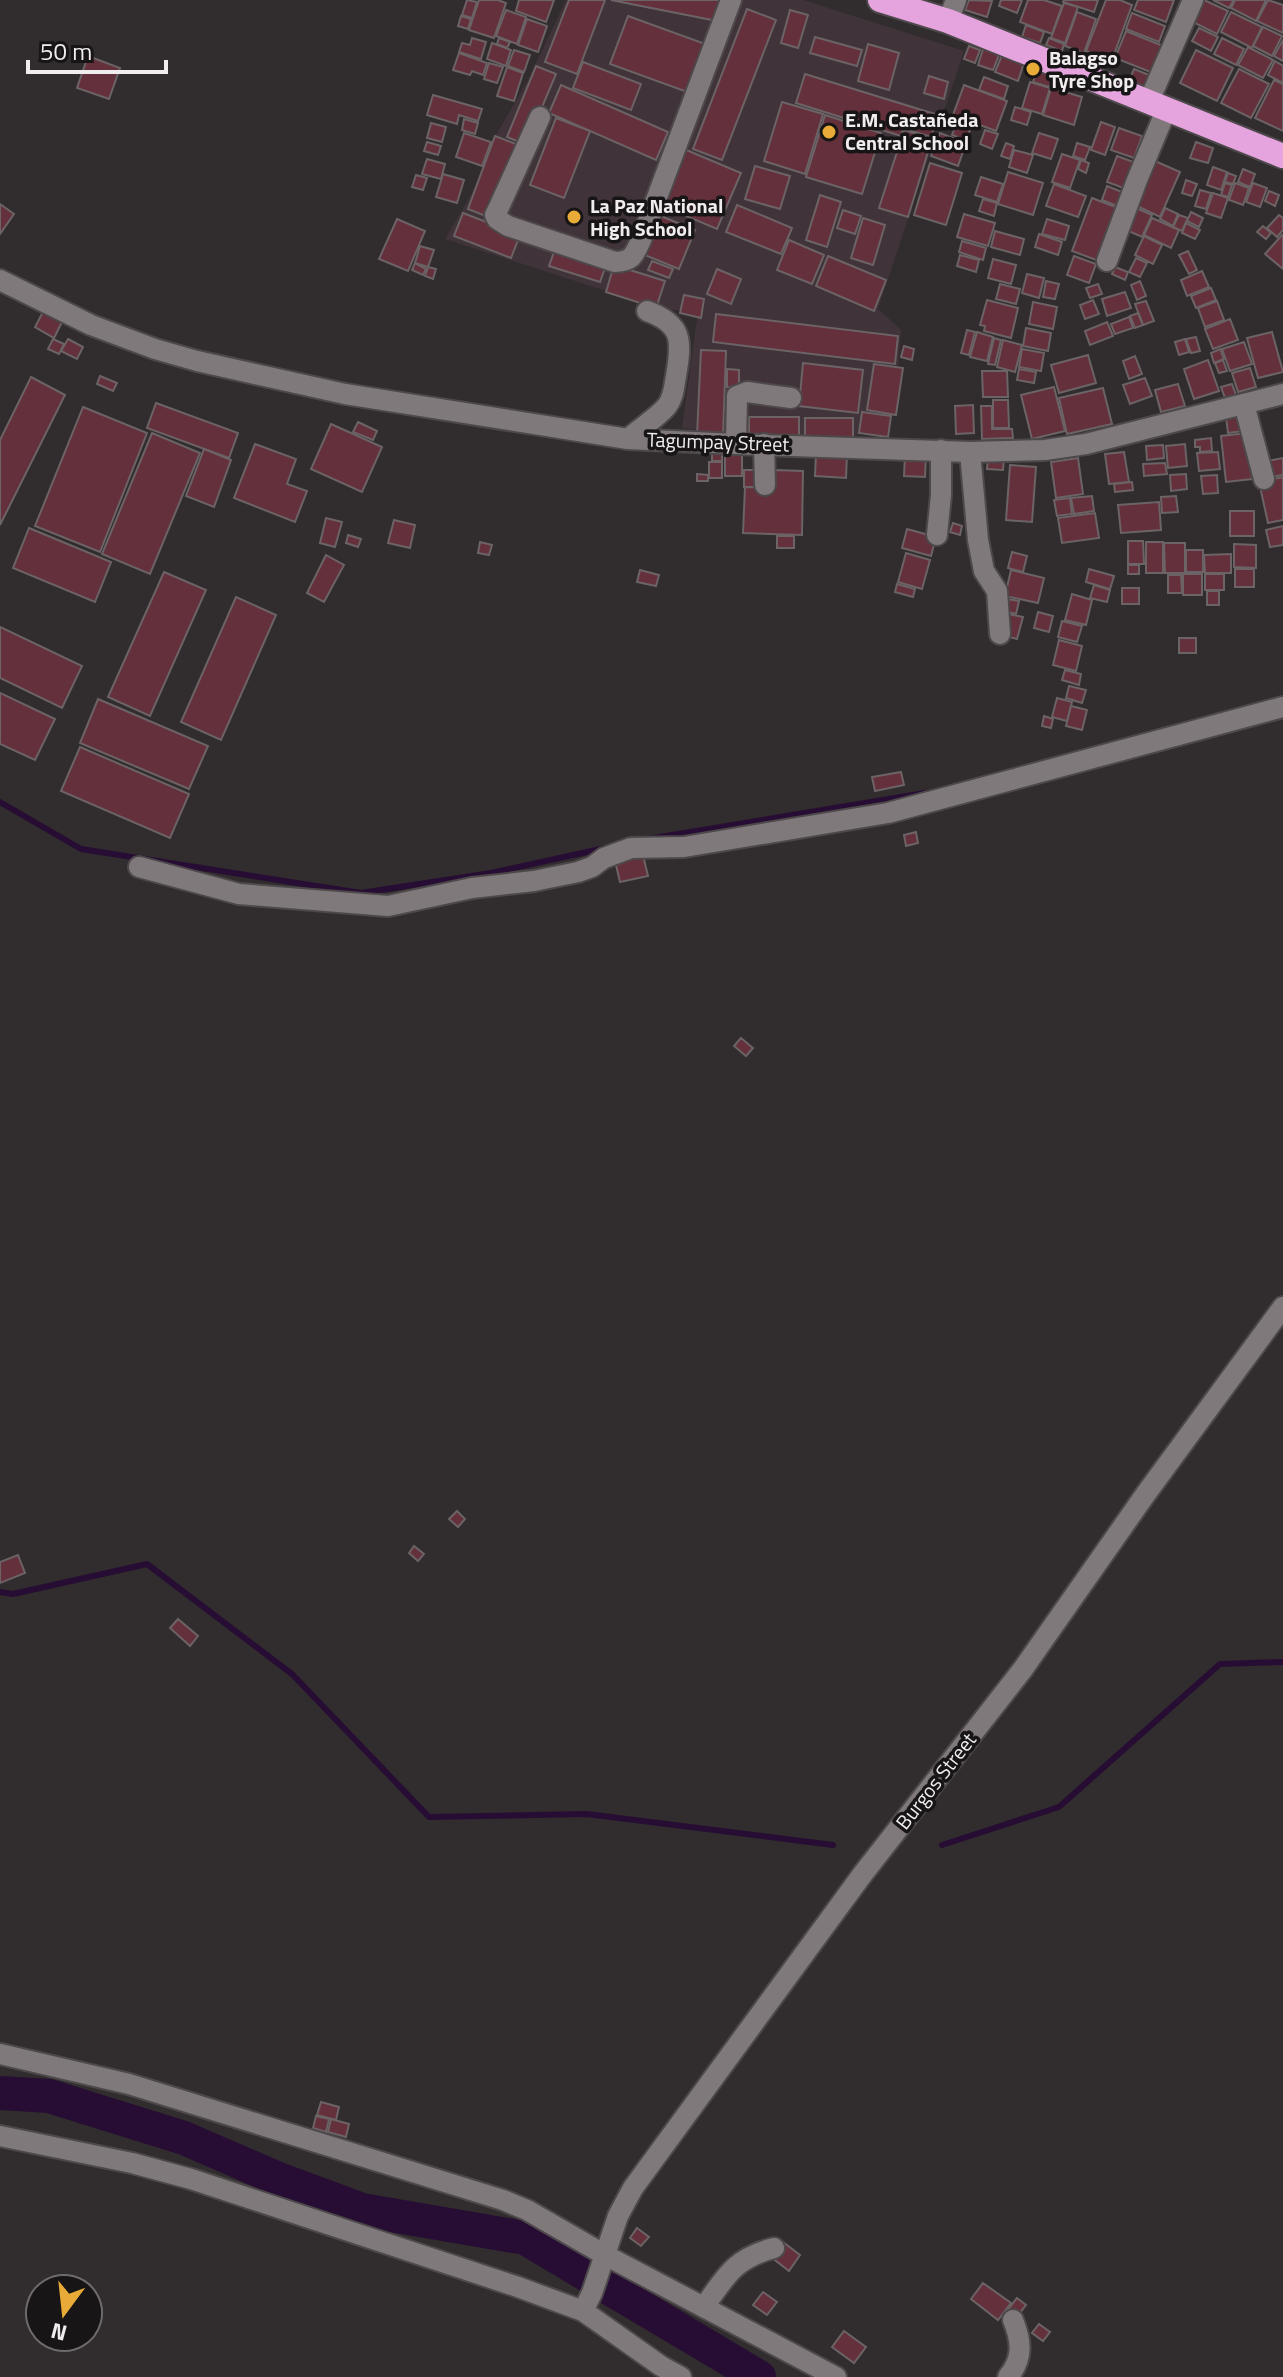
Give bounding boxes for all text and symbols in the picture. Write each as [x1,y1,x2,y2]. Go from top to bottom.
scale bar [28,24,166,74]
text: 50 m [40,33,92,69]
place label: Balagso Tyre Shop [1049,42,1134,96]
marker: Balagso Tyre Shop [1024,60,1042,78]
place label: E.M. Castañeda Central School [845,104,978,158]
marker: E.M. Castañeda Central School [820,123,838,141]
place label: La Paz National High School [590,190,723,244]
marker: La Paz National High School [565,208,583,226]
street label: Tagumpay Street [646,424,790,459]
street label: Burgos Street [888,1726,983,1836]
north arrow [24,2273,104,2353]
text: N [47,2314,71,2351]

